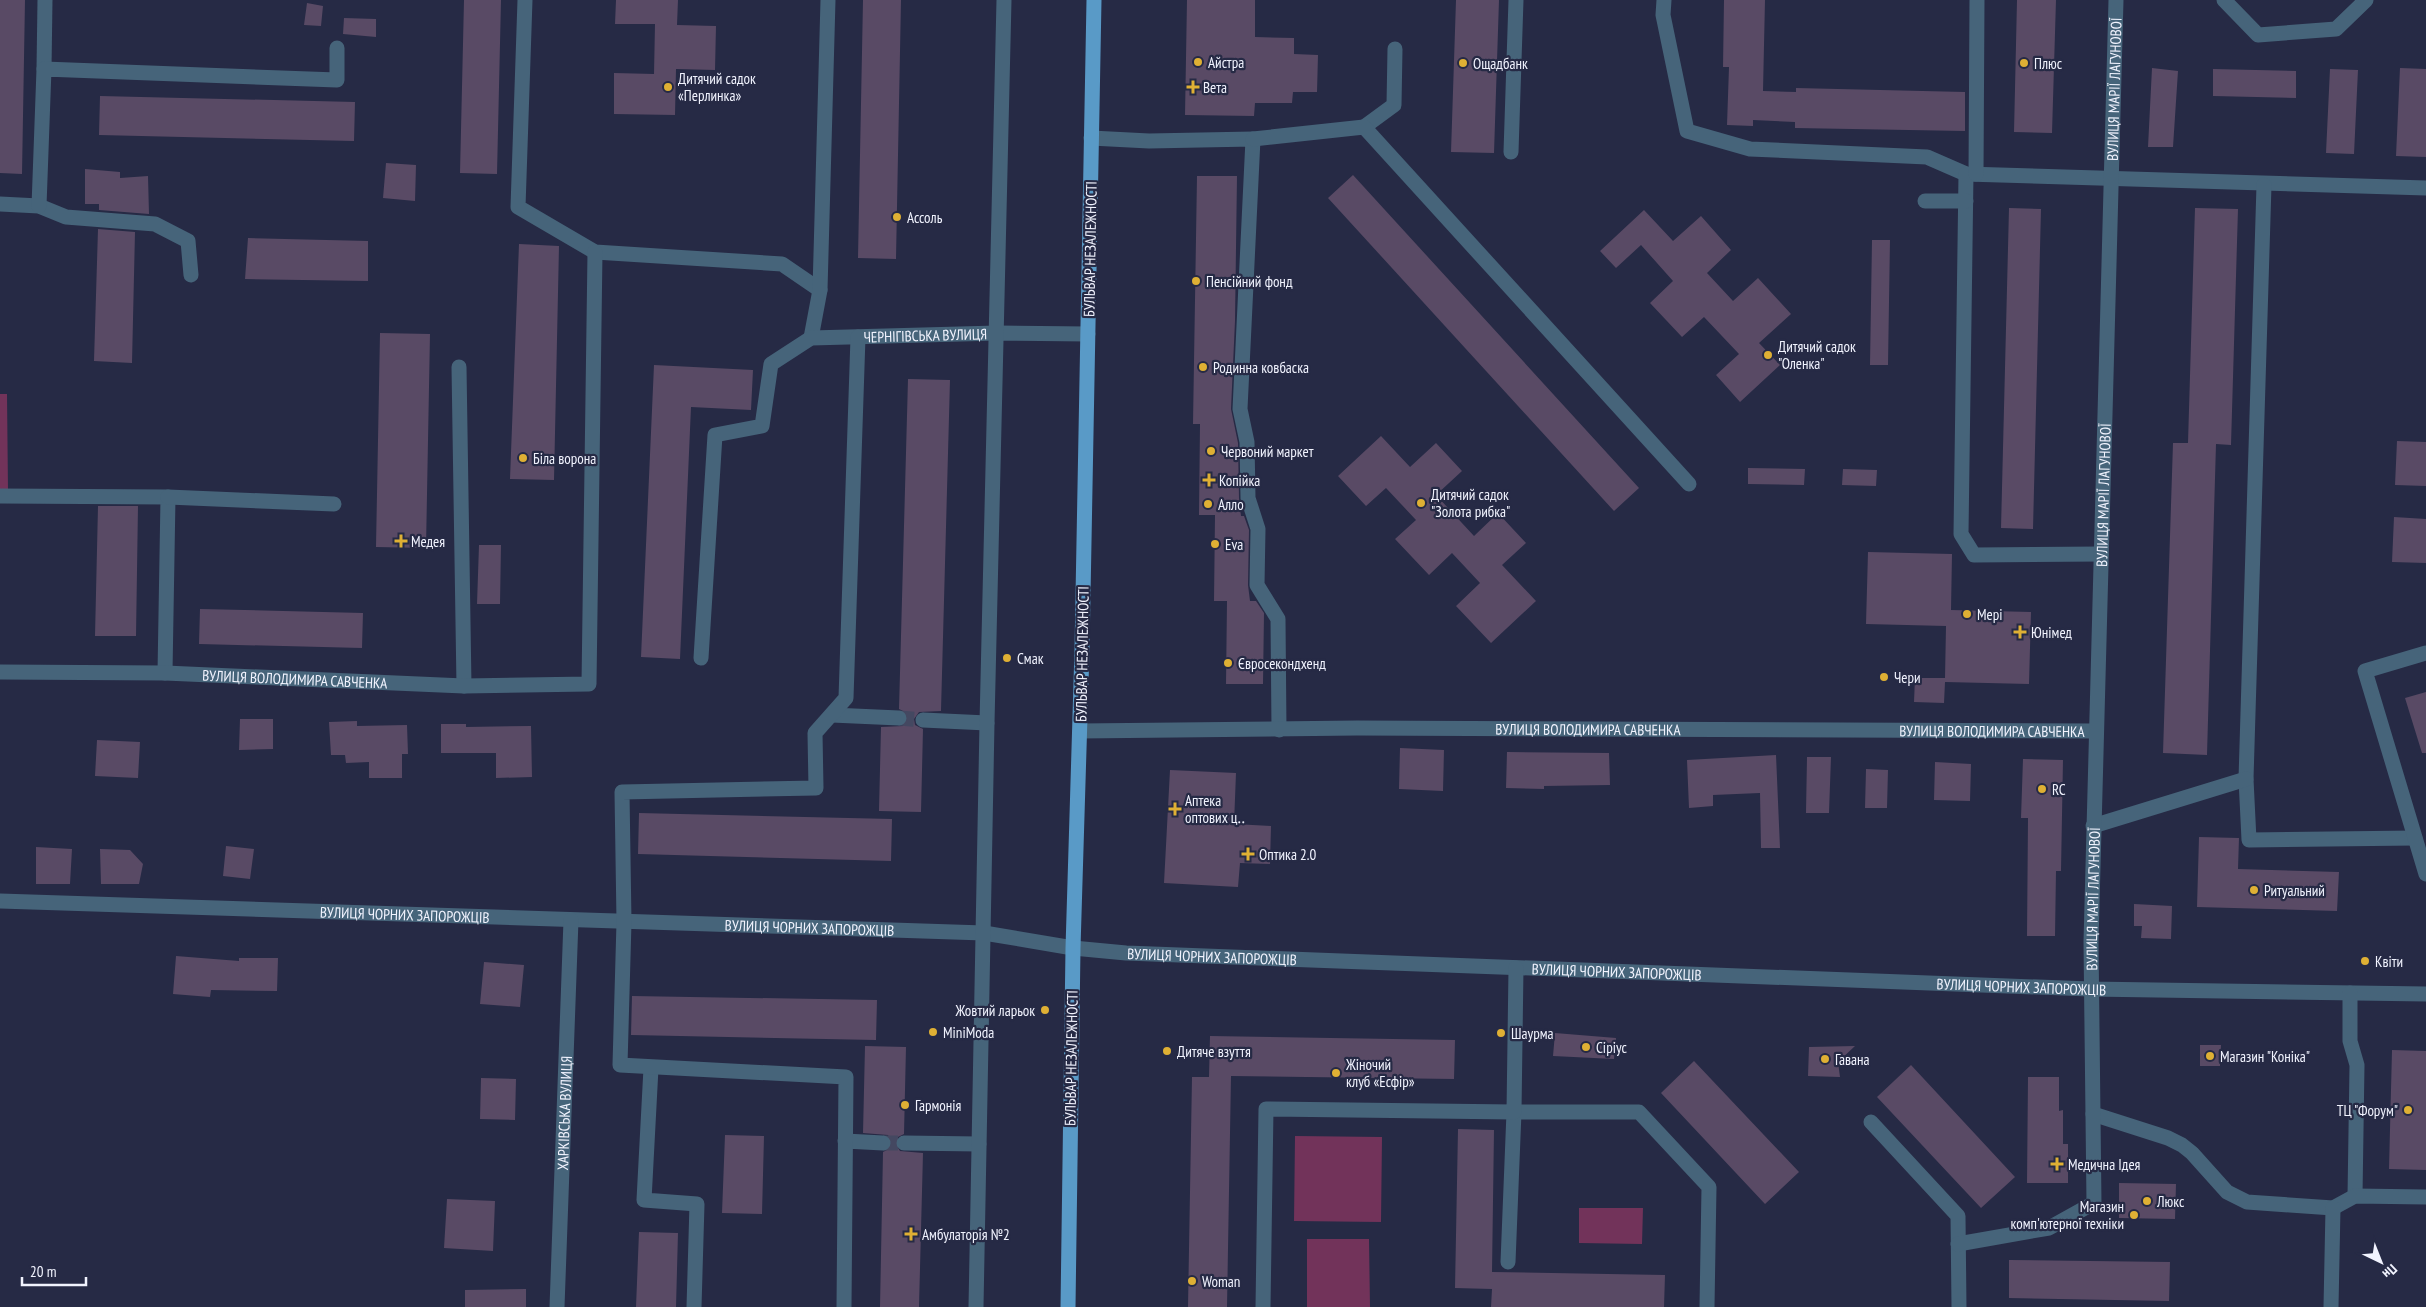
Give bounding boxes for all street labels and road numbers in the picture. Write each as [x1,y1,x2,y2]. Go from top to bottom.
street label: ВУЛИЦЯ МАРІЇ ЛАГУНОВОЇ [2102,17,2125,161]
street label: БУЛЬВАР НЕЗАЛЕЖНОСТІ [1079,181,1101,317]
street label: ЧЕРНІГІВСЬКА ВУЛИЦЯ [863,324,987,346]
street label: ВУЛИЦЯ МАРІЇ ЛАГУНОВОЇ [2091,423,2114,567]
street label: БУЛЬВАР НЕЗАЛЕЖНОСТІ [1071,586,1093,722]
street label: ВУЛИЦЯ ВОЛОДИМИРА САВЧЕНКА [202,665,389,692]
street label: ВУЛИЦЯ ВОЛОДИМИРА САВЧЕНКА [1495,719,1682,739]
street label: ВУЛИЦЯ ВОЛОДИМИРА САВЧЕНКА [1899,721,2086,740]
street label: ВУЛИЦЯ МАРІЇ ЛАГУНОВОЇ [2081,827,2104,971]
street label: ВУЛИЦЯ ЧОРНИХ ЗАПОРОЖЦІВ [320,902,490,926]
street label: ВУЛИЦЯ ЧОРНИХ ЗАПОРОЖЦІВ [724,915,895,940]
street label: ВУЛИЦЯ ЧОРНИХ ЗАПОРОЖЦІВ [1127,944,1297,969]
street label: ВУЛИЦЯ ЧОРНИХ ЗАПОРОЖЦІВ [1531,959,1702,984]
street label: ВУЛИЦЯ ЧОРНИХ ЗАПОРОЖЦІВ [1936,974,2106,999]
street label: БУЛЬВАР НЕЗАЛЕЖНОСТІ [1060,990,1082,1126]
street label: ХАРКІВСЬКА ВУЛИЦЯ [552,1056,576,1171]

